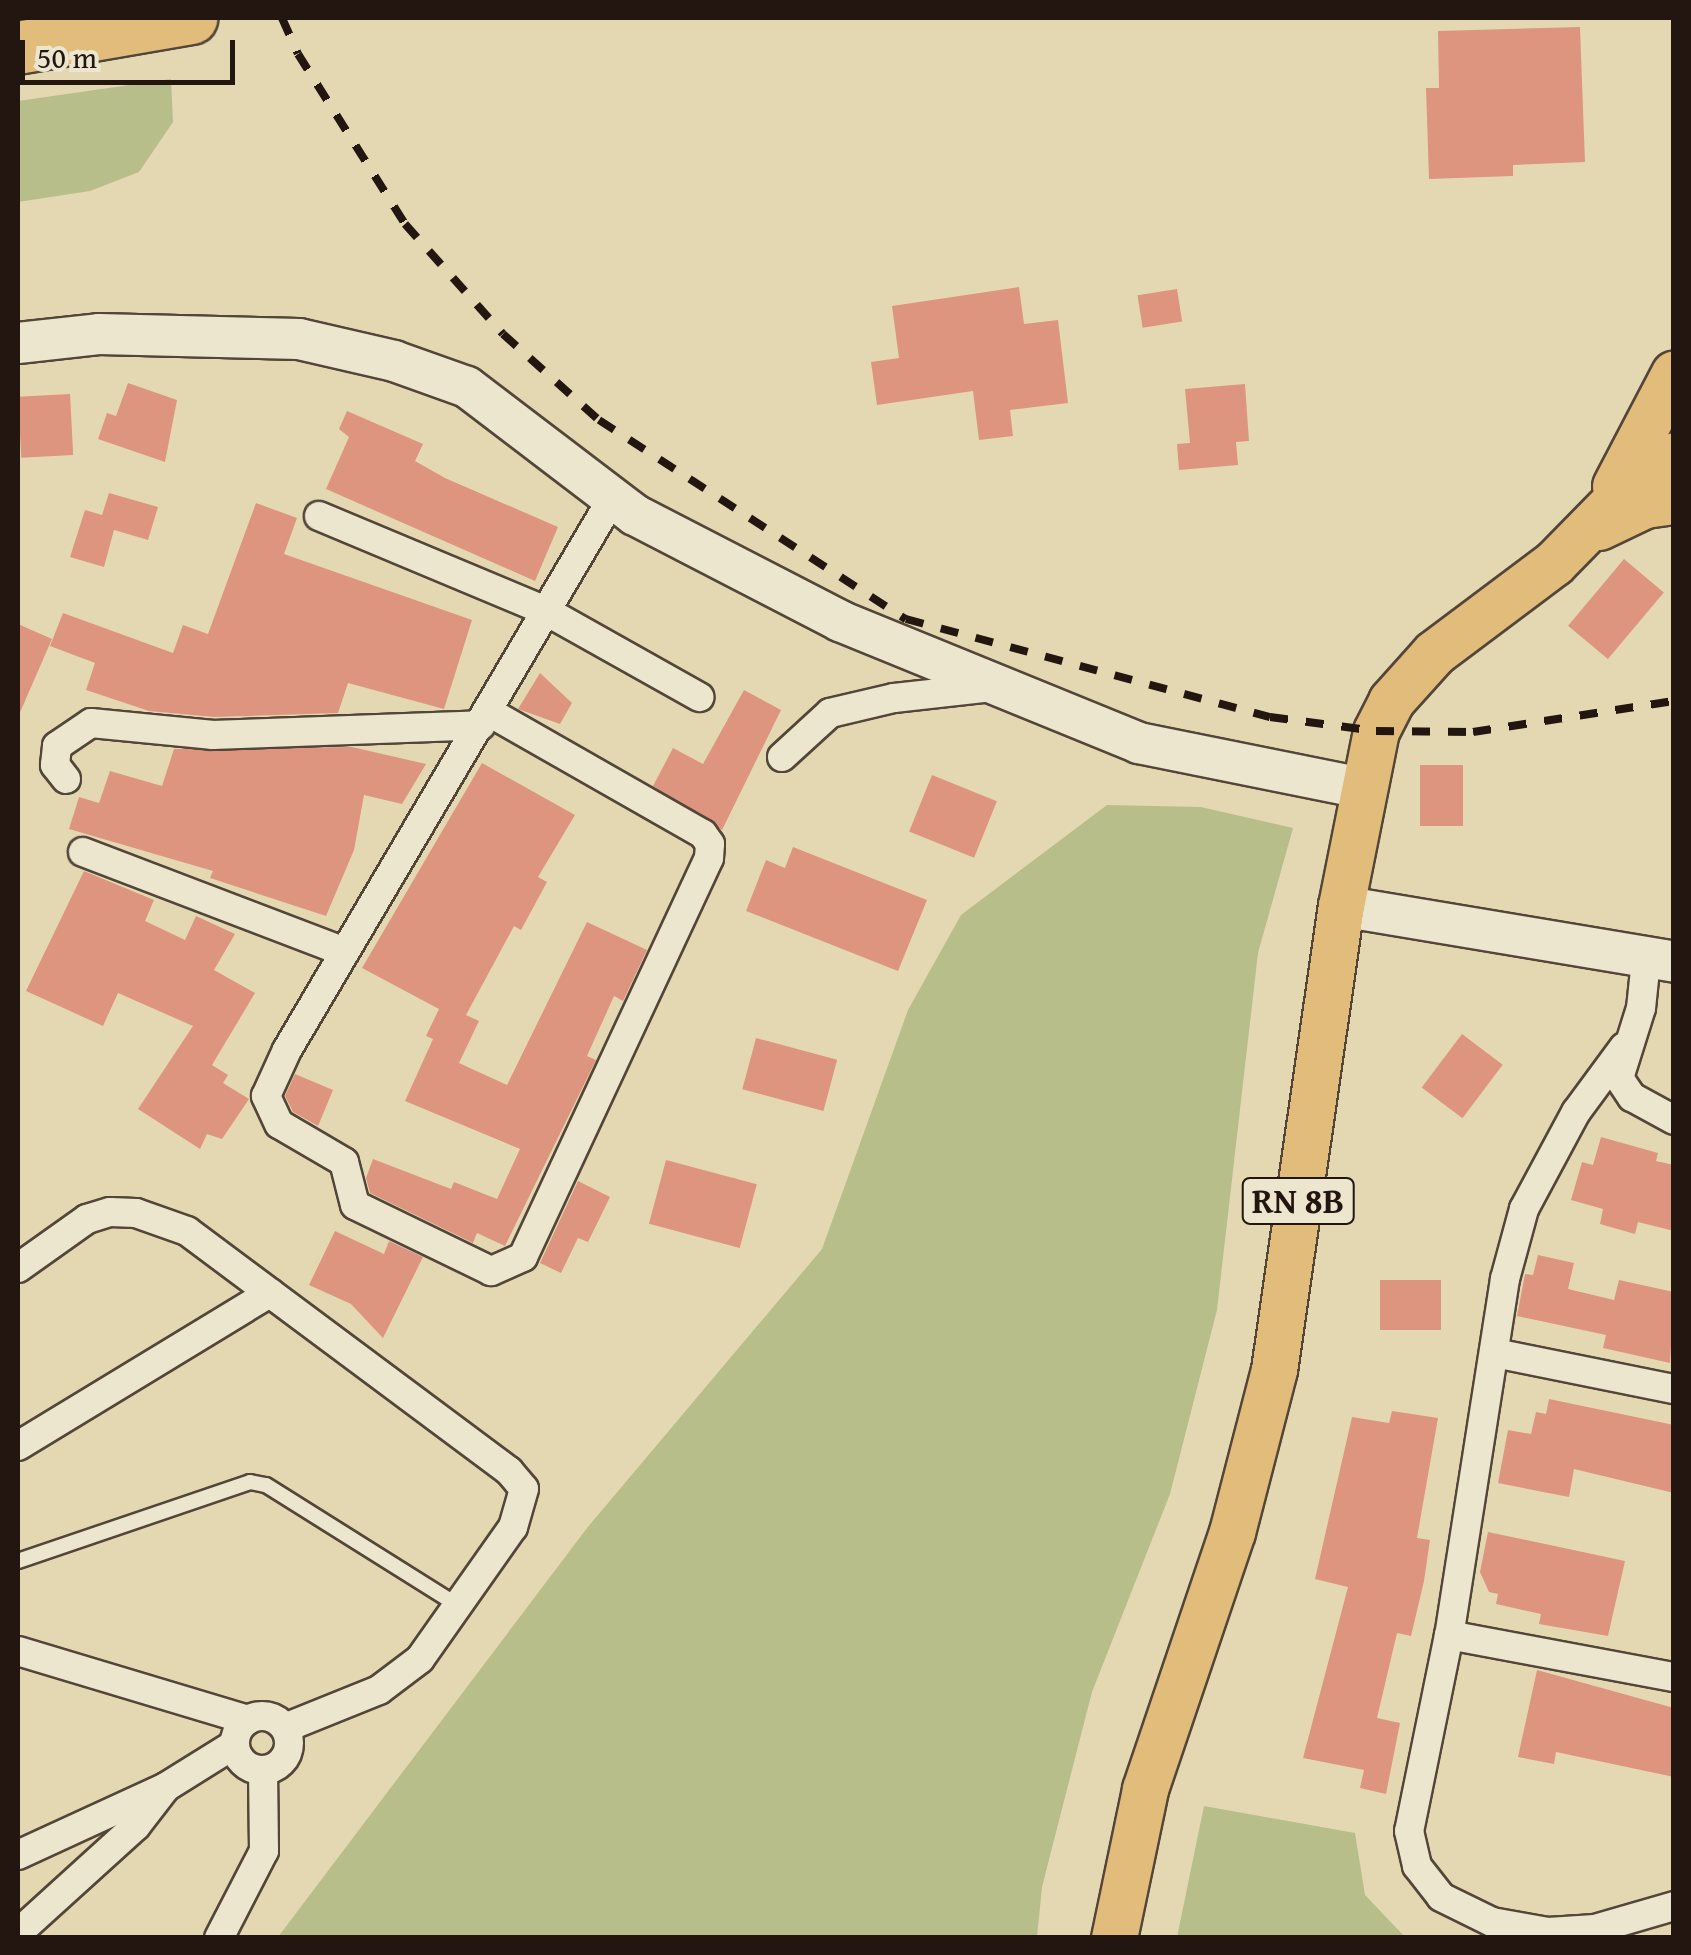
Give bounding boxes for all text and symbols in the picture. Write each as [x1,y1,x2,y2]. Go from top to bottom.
scale bar [25,20,240,82]
text: 50 m [37,35,97,79]
road number: RN 8B [1240,1171,1356,1231]

